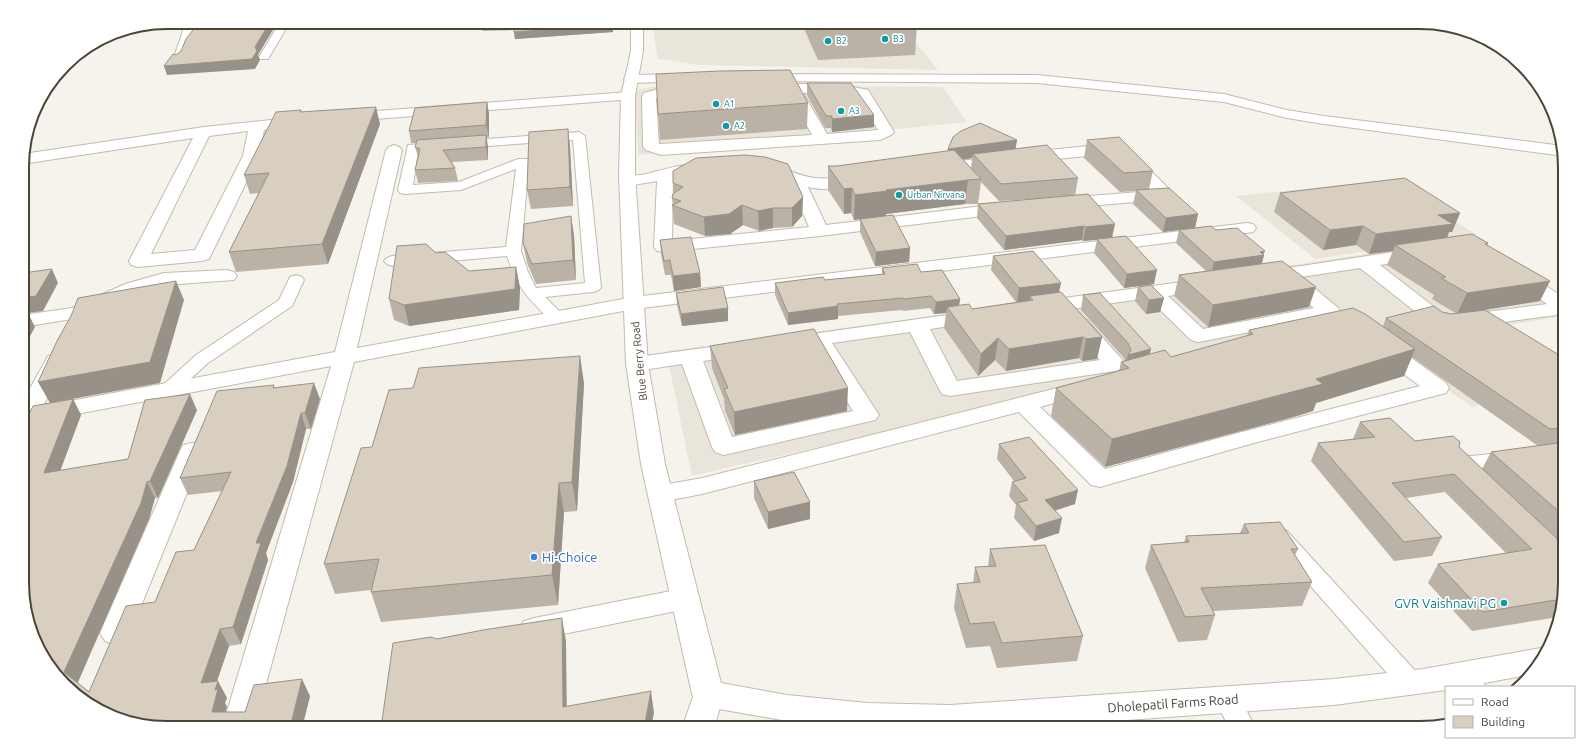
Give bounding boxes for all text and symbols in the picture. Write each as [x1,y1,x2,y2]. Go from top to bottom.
marker: B3 [880,34,890,44]
place label: B3 [893,34,904,44]
marker: B2 [823,36,833,46]
place label: B2 [836,36,847,46]
marker: A1 [711,99,721,109]
place label: A1 [724,99,735,109]
marker: A3 [836,106,846,116]
place label: A3 [849,106,860,116]
marker: A2 [721,121,731,131]
place label: A2 [734,121,745,131]
marker: Urban Nirvana [894,190,904,200]
place label: Urban Nirvana [907,190,965,200]
street label: Blue Berry Road [629,321,649,401]
place label: Hi-Choice [542,550,597,564]
marker: Hi-Choice [529,552,539,562]
place label: GVR Vaishnavi PG [1394,596,1496,610]
marker: GVR Vaishnavi PG [1499,598,1509,608]
legend [1445,686,1575,738]
street label: Dholepatil Farms Road [1107,691,1239,715]
text: Road [1481,695,1509,708]
text: Building [1481,715,1525,728]

